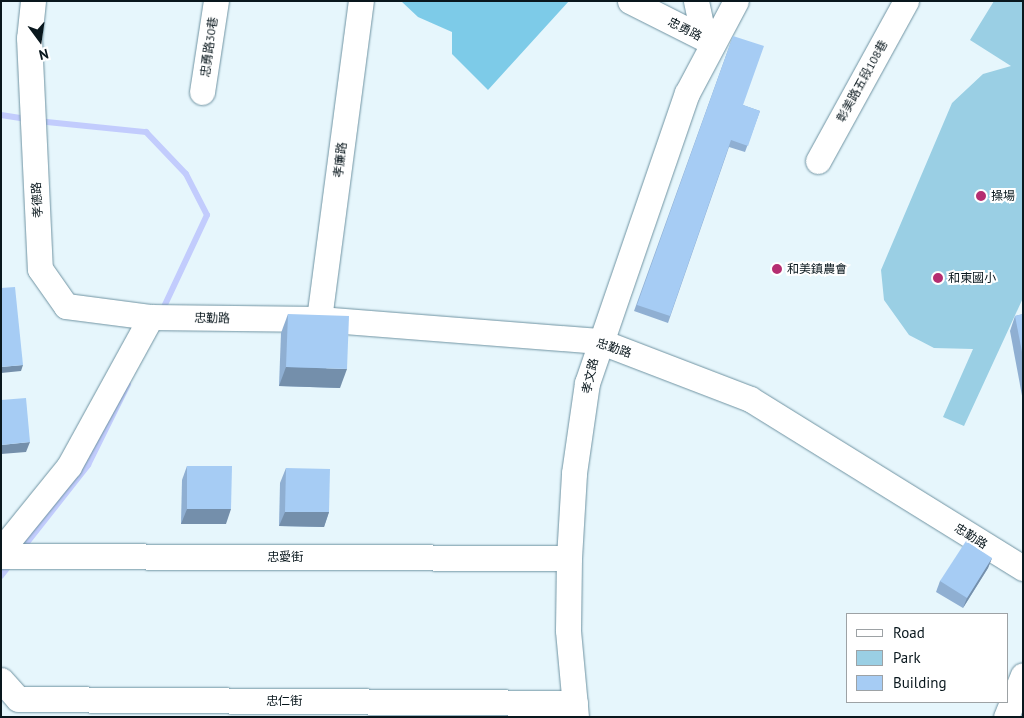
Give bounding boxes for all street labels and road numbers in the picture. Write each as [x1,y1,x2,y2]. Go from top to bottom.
street label: 忠勇路 [666,14,704,44]
street label: 忠勇路30巷 [198,16,220,78]
street label: 彰美路五段108巷 [833,37,891,125]
street label: 孝廉路 [331,141,349,179]
street label: 孝德路 [29,182,45,218]
street label: 忠勤路 [194,310,230,326]
street label: 忠勤路 [595,336,633,360]
street label: 孝文路 [579,357,601,395]
street label: 忠勤路 [952,520,990,552]
street label: 忠愛街 [267,550,303,564]
street label: 忠仁街 [266,694,302,708]

